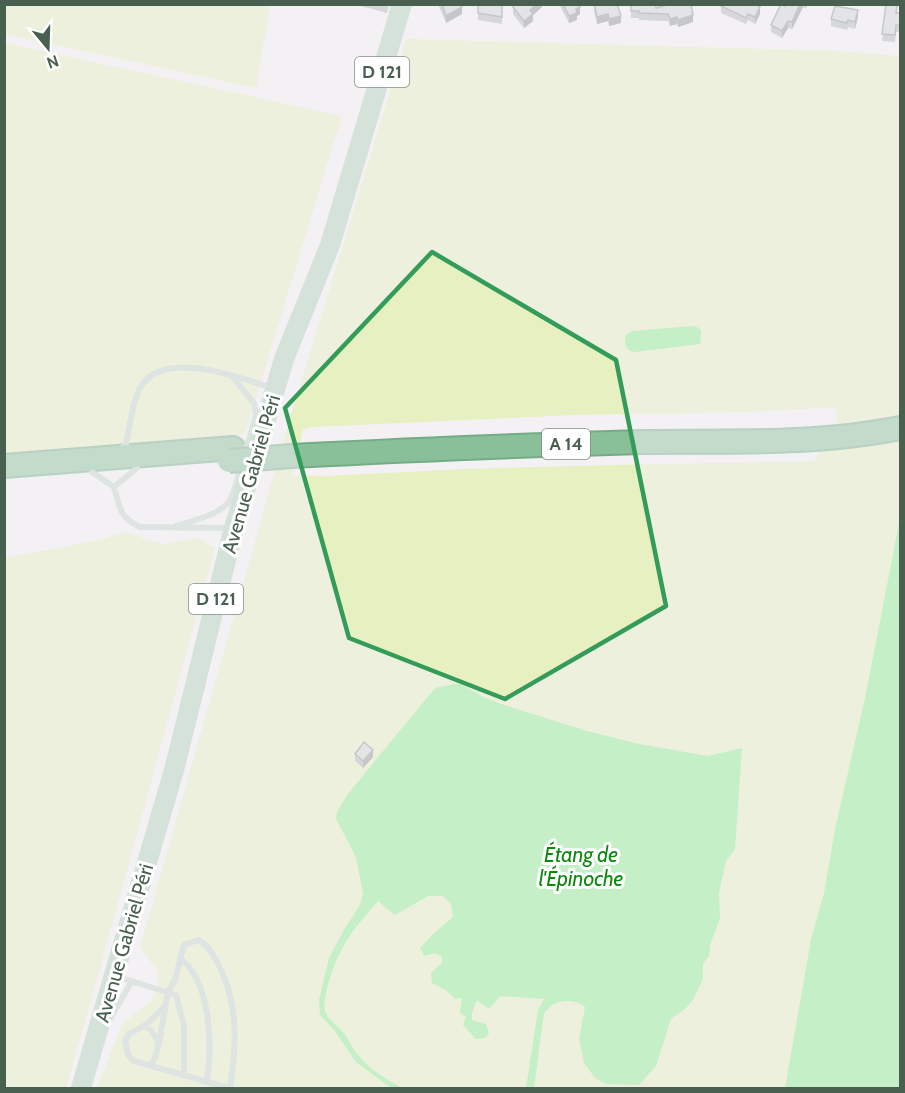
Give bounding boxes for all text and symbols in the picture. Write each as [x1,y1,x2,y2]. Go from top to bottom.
north arrow [18,18,78,78]
text: N [44,51,61,73]
road number: D 121 [355,57,409,87]
street label: Avenue Gabriel Péri [217,392,285,556]
road number: A 14 [542,429,590,459]
road number: D 121 [189,584,243,614]
water label: Étang de l'Épinoche [539,841,624,891]
street label: Avenue Gabriel Péri [90,861,158,1025]

